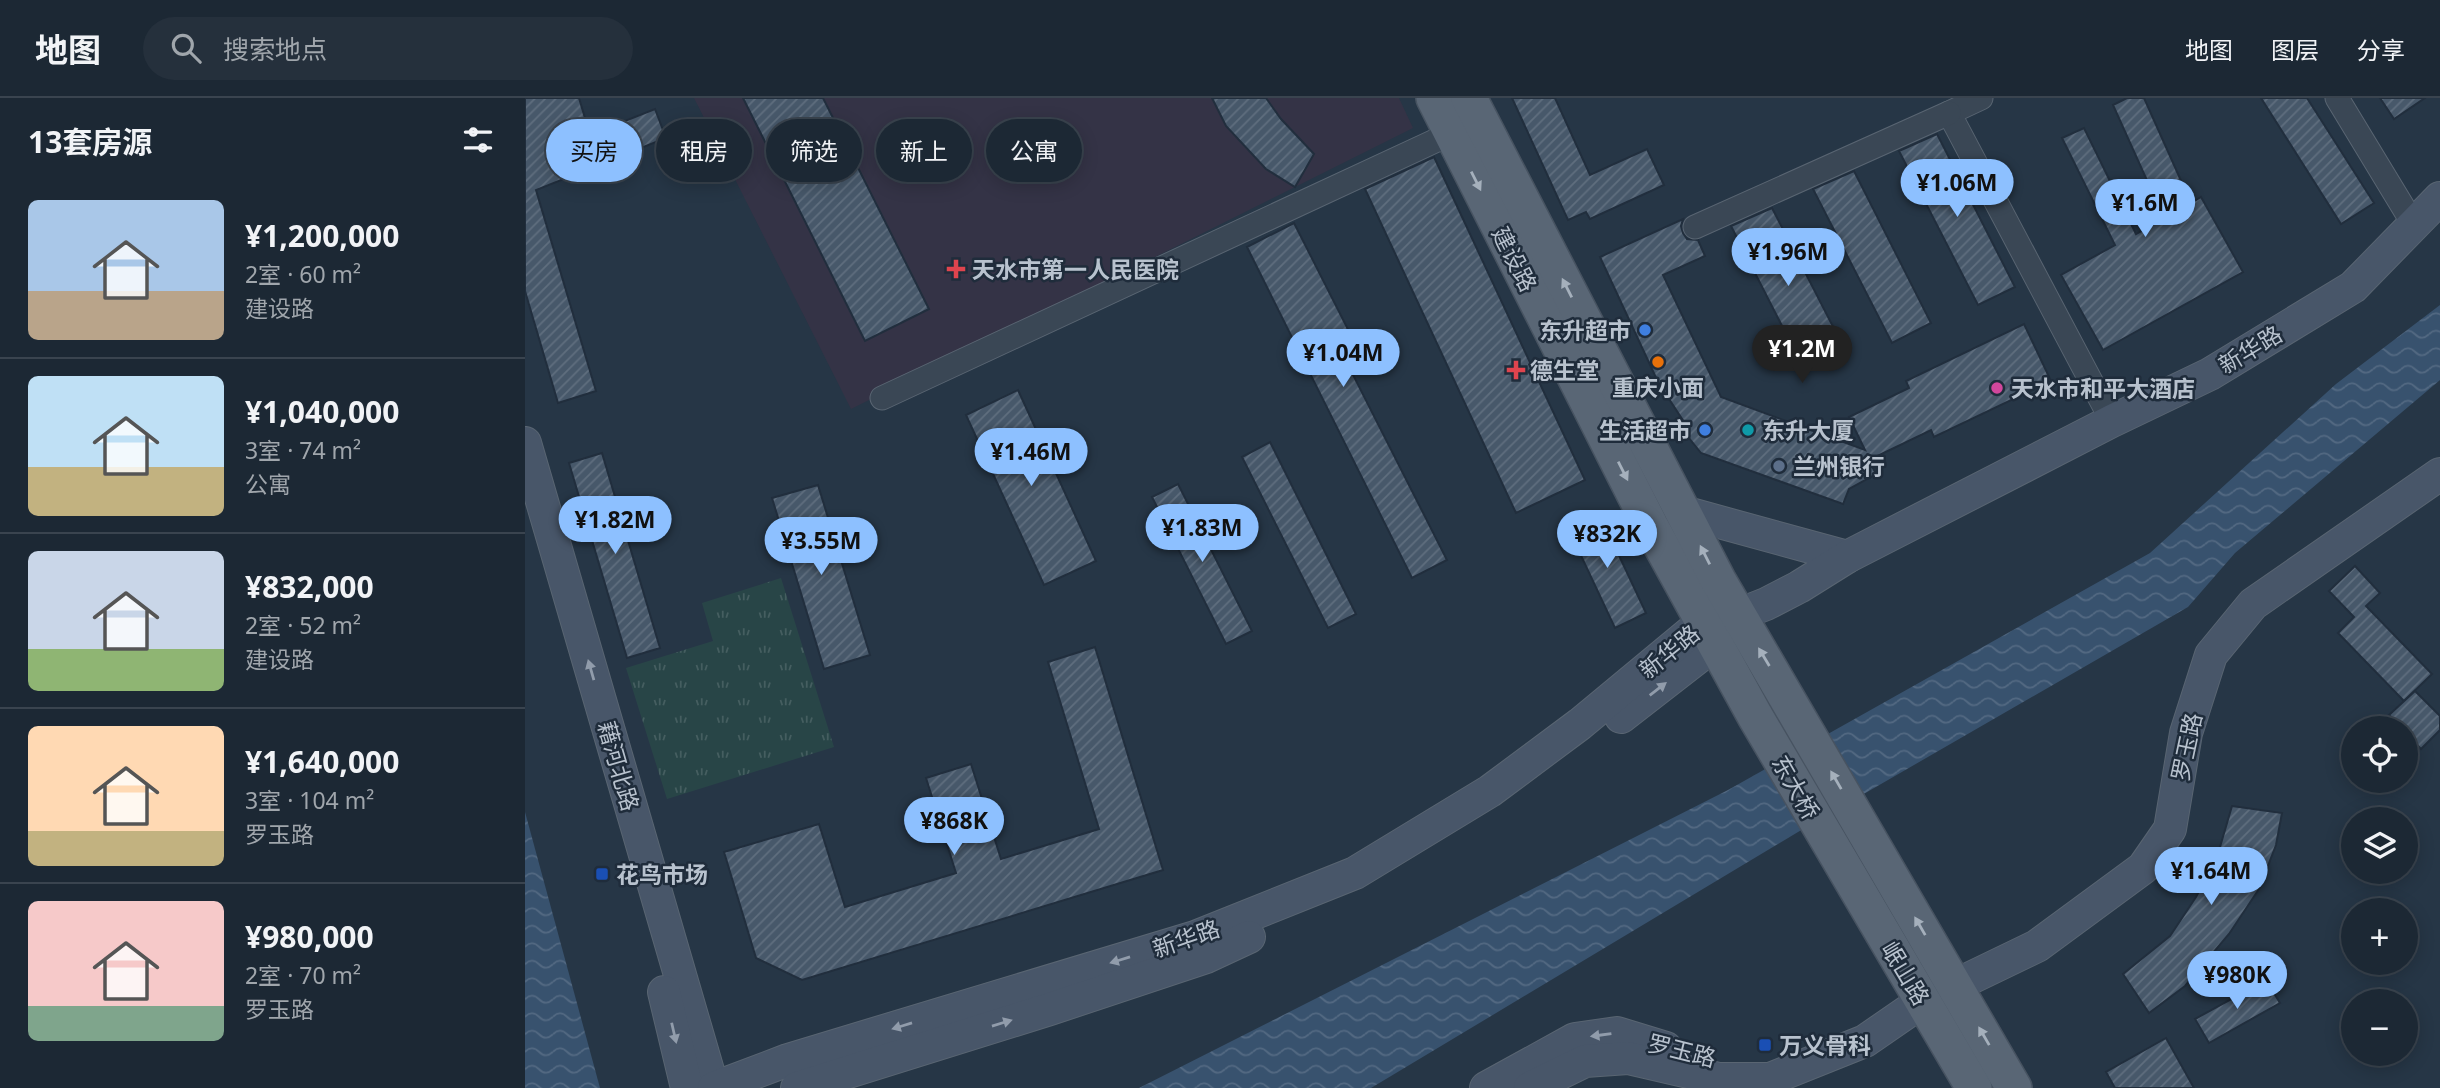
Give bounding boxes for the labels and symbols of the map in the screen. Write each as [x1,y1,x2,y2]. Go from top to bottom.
pin: ¥1.06M [1900,159,2014,219]
one-way arrow [1470,171,1481,191]
pin: ¥1.6M [2096,180,2194,239]
street label: 建设路 [1485,221,1545,297]
pin: ¥1.96M [1731,228,1845,288]
place label: 天水市第一人民医院 [972,253,1179,285]
marker: 天水市第一人民医院 [946,259,966,279]
one-way arrow [1562,278,1573,298]
place label: 东升超市 [1539,314,1631,346]
street label: 新华路 [2212,318,2288,380]
marker: 东升超市 [1637,322,1653,338]
pin: ¥1.2M [1753,326,1851,385]
pin: ¥1.04M [1286,330,1400,389]
place label: 德生堂 [1530,354,1599,386]
marker: 重庆小面 [1650,354,1666,370]
marker: 德生堂 [1508,362,1524,378]
place label: 重庆小面 [1612,371,1704,403]
place label: 天水市和平大酒店 [2011,372,2195,404]
marker: 天水市和平大酒店 [1989,380,2005,396]
place label: 生活超市 [1599,414,1691,446]
place label: 东升大厦 [1762,414,1854,446]
marker: 生活超市 [1697,422,1713,438]
marker: 东升大厦 [1740,422,1756,438]
pin: ¥1.46M [974,428,1088,488]
place label: 兰州银行 [1793,450,1885,482]
marker: 兰州银行 [1771,458,1787,474]
one-way arrow [1616,462,1628,482]
pin: ¥1.82M [558,496,672,556]
pin: ¥1.83M [1145,504,1259,564]
pin: ¥832K [1558,510,1656,570]
pin: ¥3.55M [764,518,878,577]
one-way arrow [1700,545,1711,565]
street label: 新华路 [1632,617,1706,685]
one-way arrow [1757,648,1770,667]
one-way arrow [585,659,595,680]
one-way arrow [1649,682,1667,696]
street label: 罗玉路 [2163,710,2209,784]
street label: 藉河北路 [591,717,647,815]
street label: 东大桥 [1765,749,1827,825]
one-way arrow [1830,770,1842,789]
pin: ¥868K [905,798,1003,857]
pin: ¥1.64M [2154,848,2268,907]
place label: 花鸟市场 [616,858,708,890]
marker: 花鸟市场 [594,866,610,882]
street label: 新华路 [1148,912,1224,964]
one-way arrow [1914,916,1926,935]
street label: 岷山路 [1875,935,1937,1011]
pin: ¥980K [2188,951,2286,1011]
one-way arrow [1109,955,1130,965]
one-way arrow [992,1018,1013,1028]
one-way arrow [891,1021,912,1031]
one-way arrow [668,1022,679,1044]
street label: 罗玉路 [1645,1026,1719,1074]
one-way arrow [1978,1027,1990,1046]
place label: 万义骨科 [1779,1029,1871,1061]
one-way arrow [1590,1030,1612,1041]
marker: 万义骨科 [1757,1037,1773,1053]

